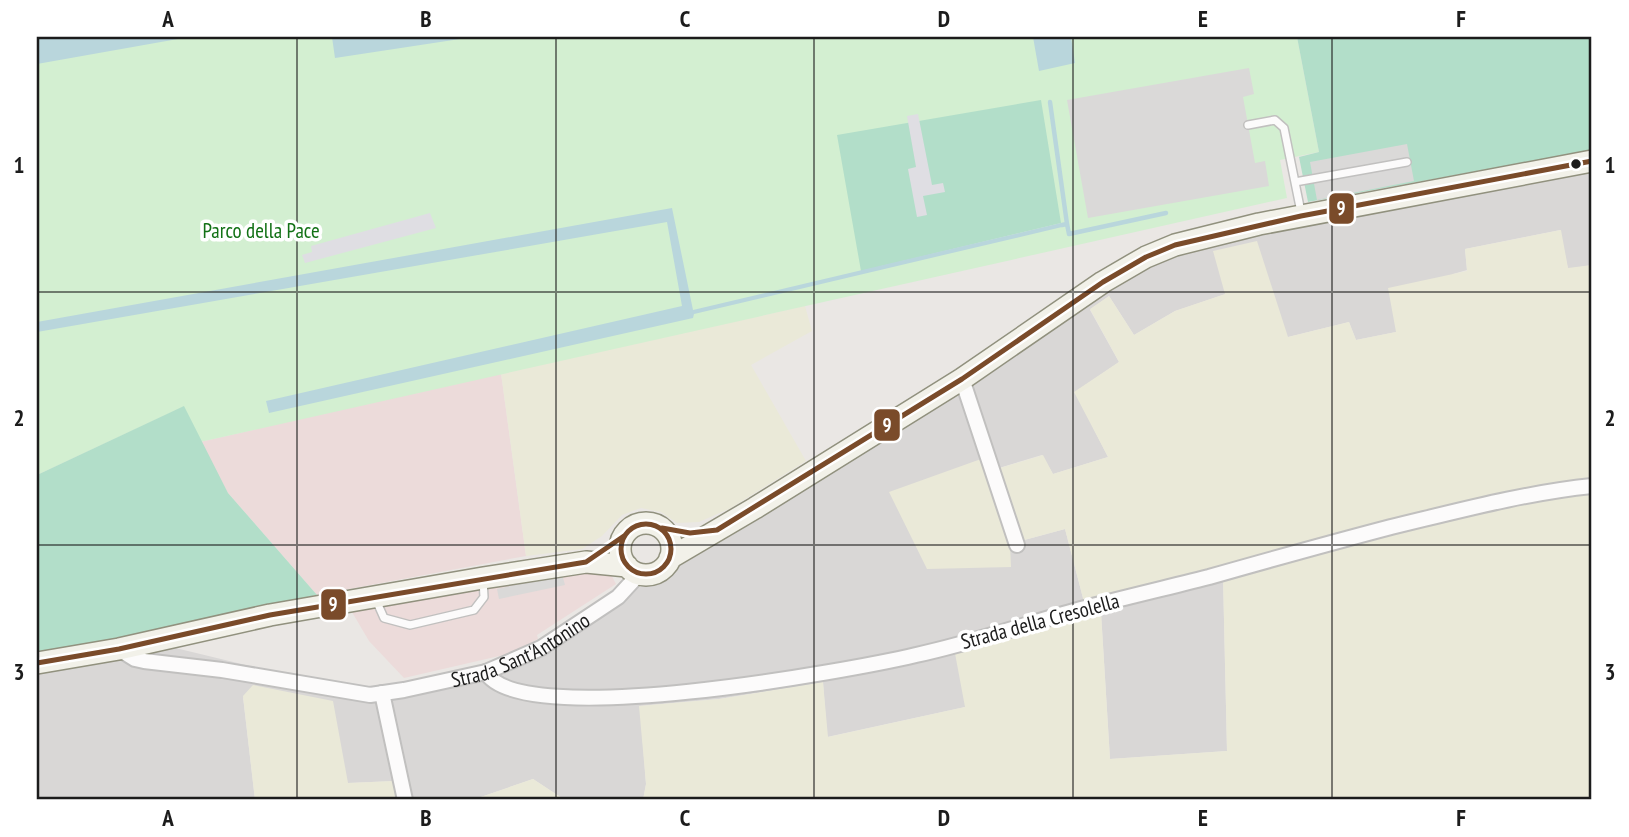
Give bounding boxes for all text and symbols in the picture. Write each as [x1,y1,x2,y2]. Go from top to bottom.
text: A [161,4,174,33]
text: B [420,4,432,33]
text: C [680,4,691,33]
text: D [938,4,950,33]
text: E [1198,4,1208,33]
text: F [1456,4,1466,33]
text: 1 [14,150,25,179]
text: 1 [1605,150,1616,179]
unlabelled marker [1569,157,1583,171]
line badge: 9 [1328,192,1355,225]
text: 9 [1336,196,1346,220]
park label: Parco della Pace [202,217,320,244]
text: 2 [14,403,25,432]
text: 2 [1605,403,1616,432]
line badge: 9 [873,408,901,442]
text: 9 [882,413,892,437]
street label: Strada della Cresolella [958,587,1122,655]
line badge: 9 [320,588,347,621]
text: 9 [328,592,338,616]
street label: Strada Sant'Antonino [448,606,595,693]
text: 3 [14,657,25,686]
text: 3 [1605,657,1616,686]
text: A [161,803,174,832]
text: B [420,803,432,832]
text: C [680,803,691,832]
text: D [938,803,950,832]
text: E [1198,803,1208,832]
text: F [1456,803,1466,832]

